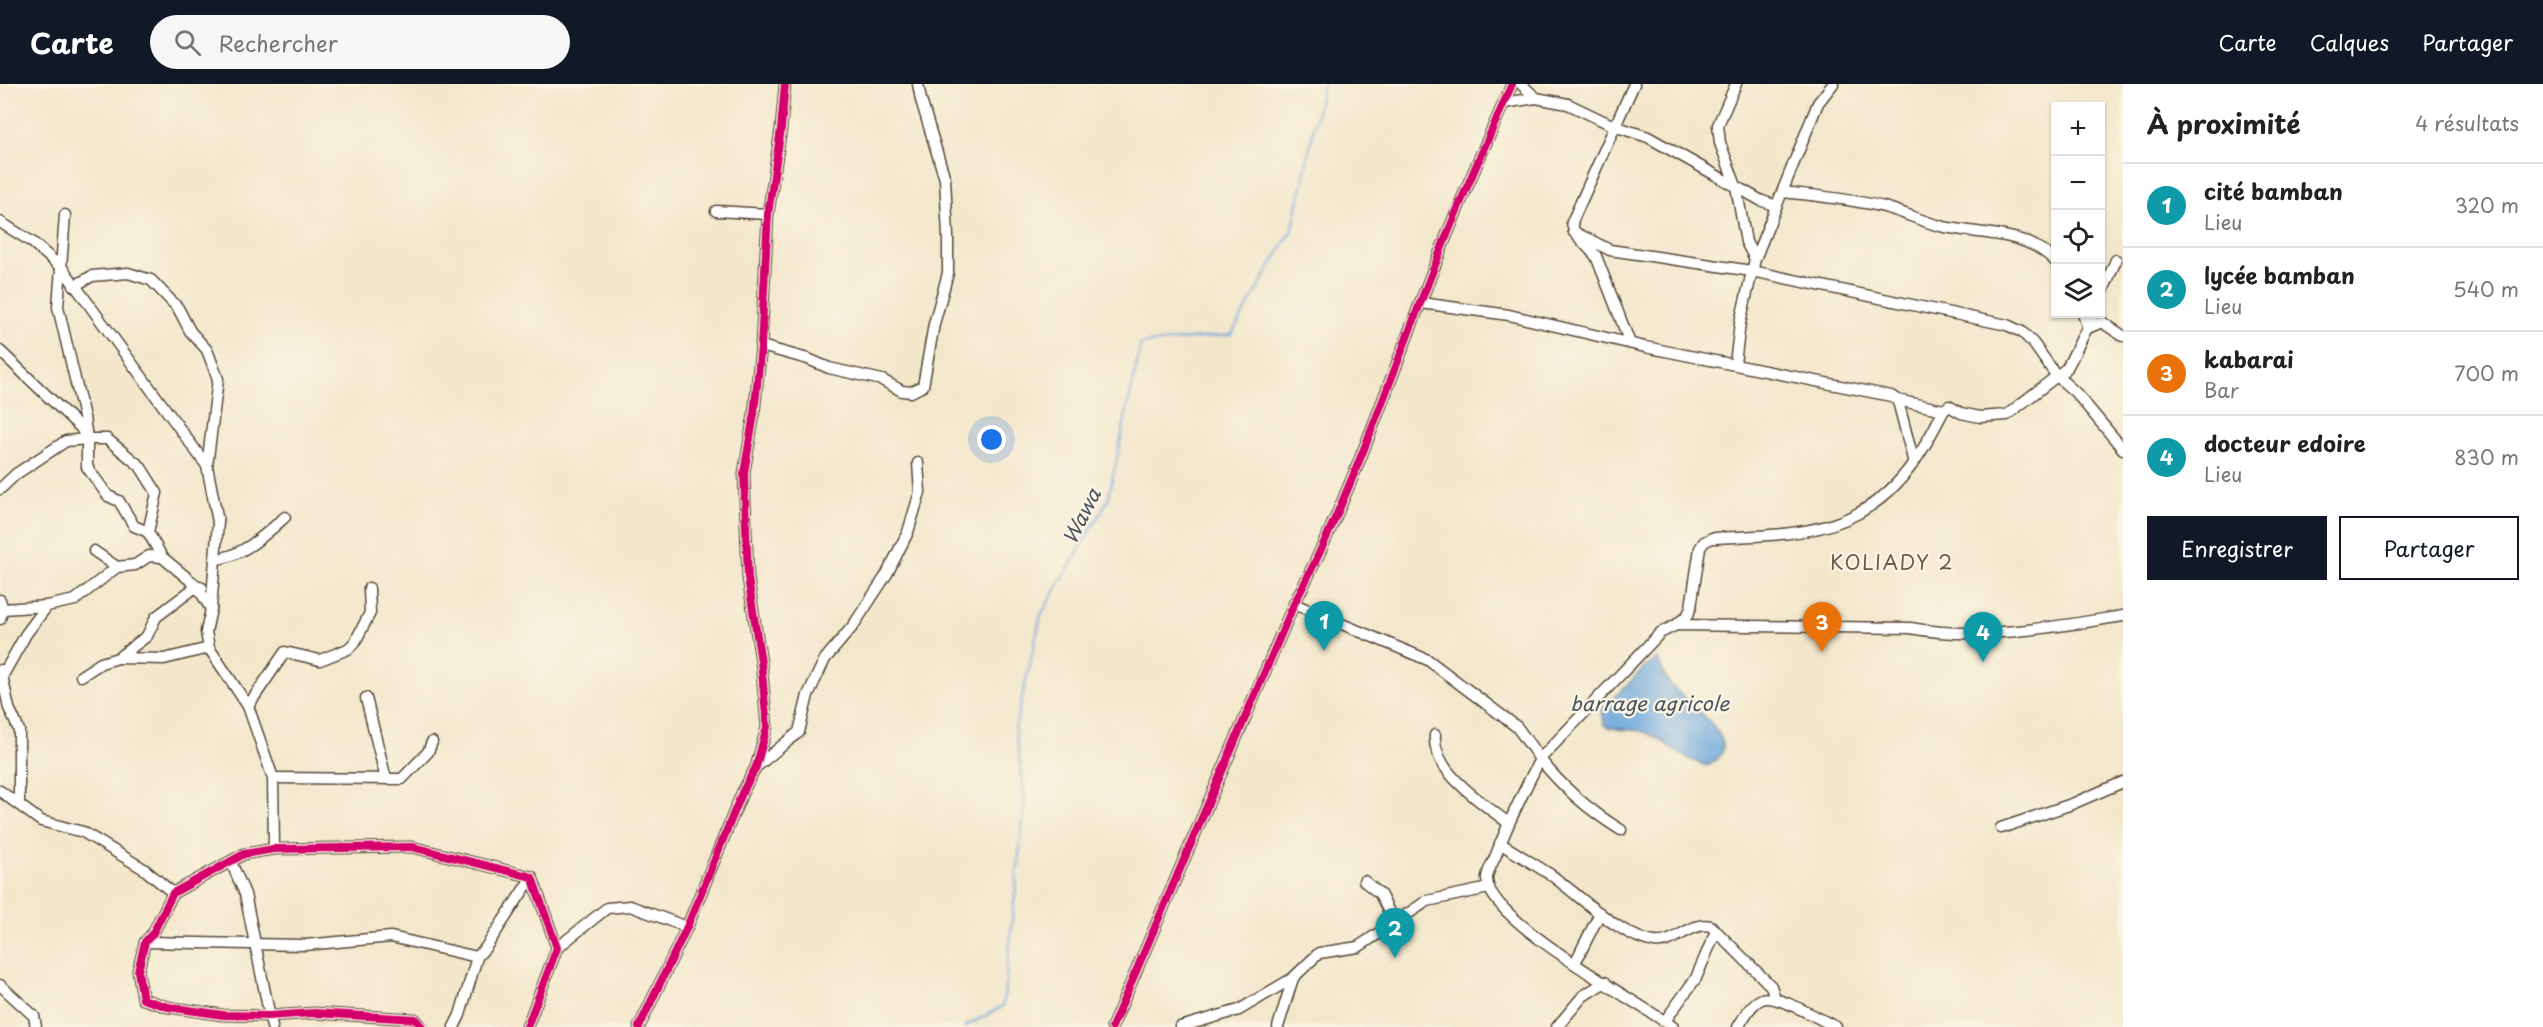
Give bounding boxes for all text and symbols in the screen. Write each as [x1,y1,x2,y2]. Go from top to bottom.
search box [150,15,570,69]
text: Carte [30,21,114,64]
icon: search [171,26,204,59]
text: Rechercher [219,26,338,59]
text: Carte [2219,26,2277,58]
text: Calques [2310,26,2389,58]
text: Partager [2422,26,2513,58]
map controls [2051,102,2105,318]
button: + [2051,102,2105,156]
text: À proximité [2147,104,2301,143]
text: 4 résultats [2415,108,2519,138]
button: − [2051,156,2105,210]
text: cité bamban [2204,174,2343,207]
text: 1 [2162,190,2171,220]
text: 320 m [2455,190,2519,220]
text: Lieu [2204,207,2242,237]
button: locate [2051,210,2105,264]
text: lycée bamban [2204,258,2355,291]
button: layers [2051,264,2105,318]
text: 2 [2159,274,2174,304]
text: 540 m [2453,274,2519,304]
text: Lieu [2204,291,2242,321]
text: kabarai [2204,342,2294,375]
text: 3 [2160,358,2173,388]
text: 700 m [2454,358,2519,388]
text: Bar [2204,375,2239,405]
your location [977,425,1006,454]
text: docteur edoire [2204,426,2366,459]
text: 4 [2160,442,2173,472]
text: 830 m [2454,442,2519,472]
text: Lieu [2204,459,2242,489]
water label: Wawa [1054,482,1108,549]
button: Enregistrer [2147,516,2327,580]
button: Partager [2339,516,2519,580]
district label: KOLIADY 2 [1830,547,1954,577]
pin: 1 [1304,602,1344,651]
pin: 3 [1802,602,1842,652]
pin: 4 [1964,612,2002,662]
water label: barrage agricole [1571,688,1730,718]
pin: 2 [1376,908,1414,958]

